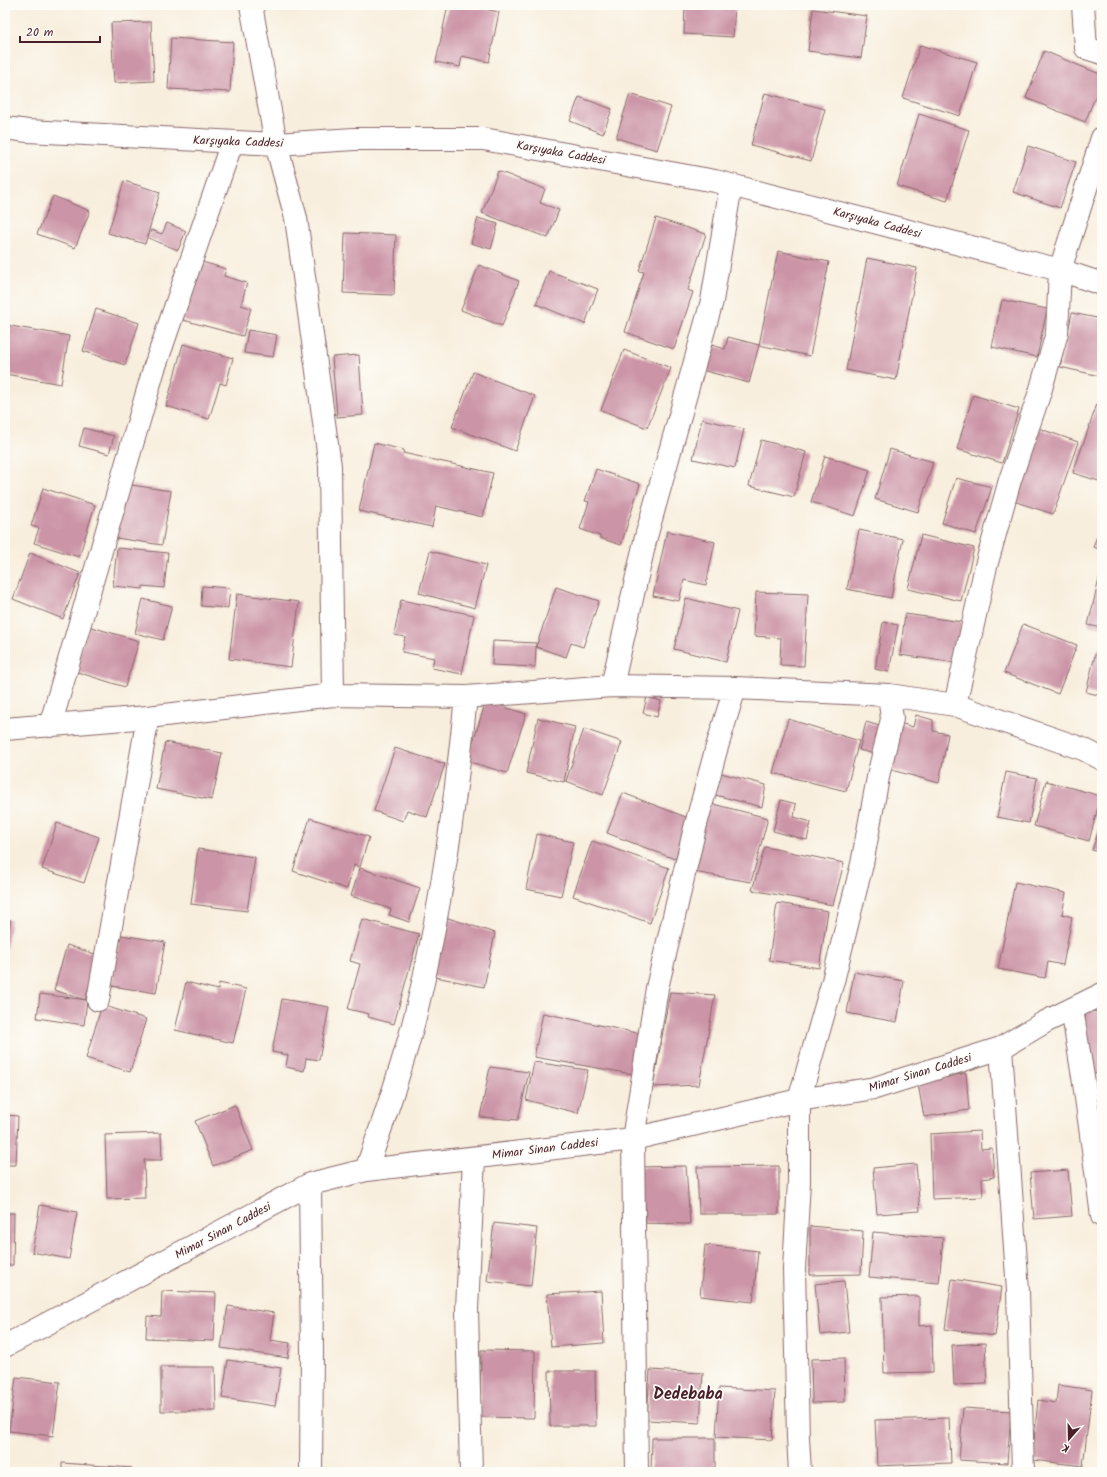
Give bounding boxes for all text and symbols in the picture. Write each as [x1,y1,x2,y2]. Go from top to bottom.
scale bar [20,18,100,44]
text: 20 m [26,23,54,42]
street label: Karşıyaka Caddesi [192,131,285,153]
street label: Karşıyaka Caddesi [515,136,608,170]
street label: Karşıyaka Caddesi [831,202,924,244]
street label: Mimar Sinan Caddesi [866,1048,975,1098]
street label: Mimar Sinan Caddesi [491,1133,600,1165]
street label: Mimar Sinan Caddesi [171,1197,276,1264]
district label: Dedebaba [653,1382,723,1407]
north arrow [1049,1419,1089,1459]
text: K [1059,1438,1072,1457]

